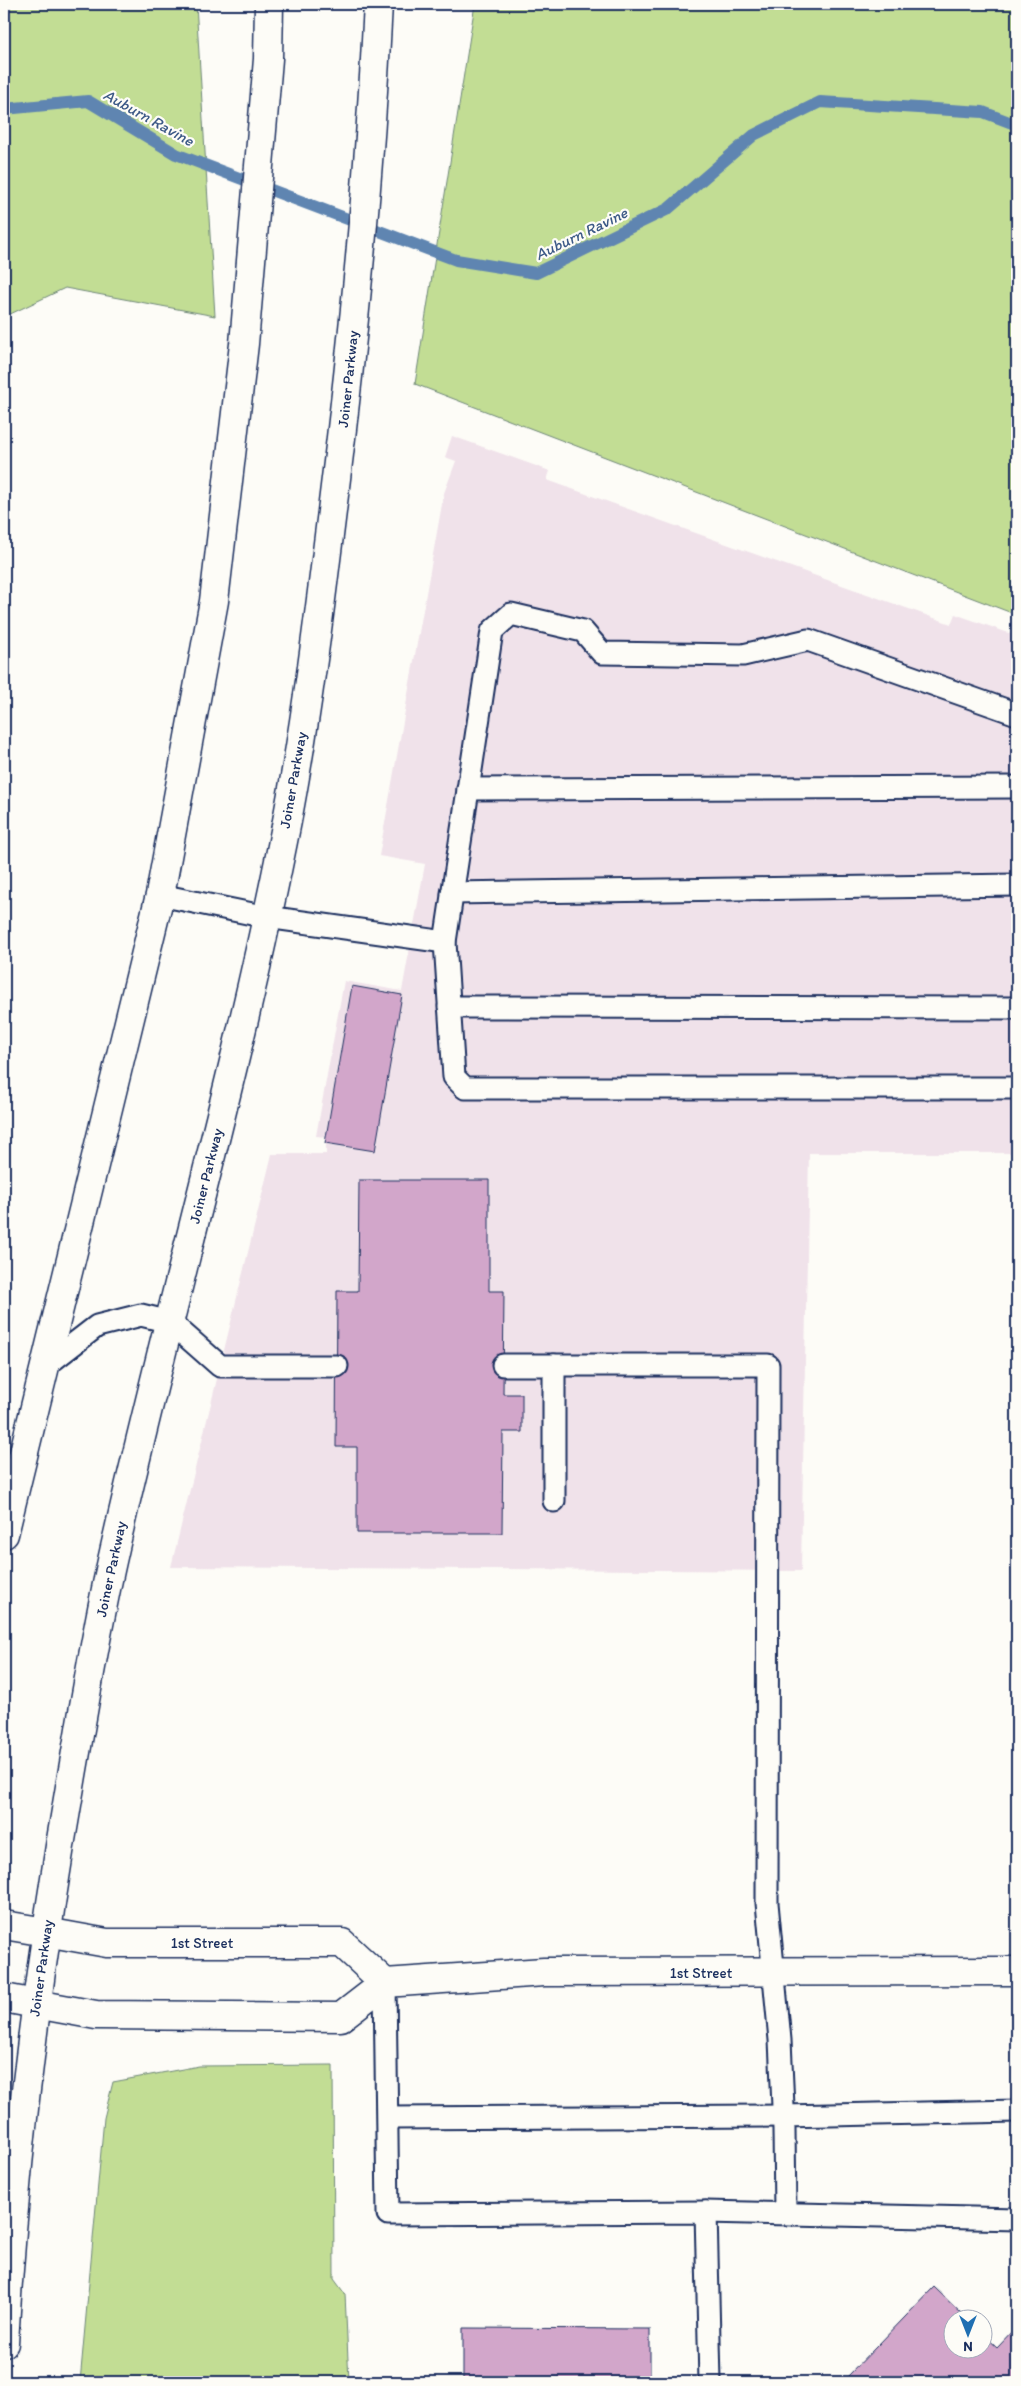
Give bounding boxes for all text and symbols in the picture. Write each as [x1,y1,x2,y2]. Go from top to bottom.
water label: Auburn Ravine [100,85,198,151]
water label: Auburn Ravine [532,202,632,264]
street label: Joiner Parkway [334,330,362,428]
street label: Joiner Parkway [276,730,310,830]
street label: Joiner Parkway [185,1126,227,1226]
street label: Joiner Parkway [92,1519,130,1619]
street label: Joiner Parkway [25,1918,57,2018]
street label: 1st Street [171,1934,234,1952]
street label: 1st Street [670,1964,733,1982]
north arrow [944,2308,994,2358]
text: N [963,2338,973,2355]

